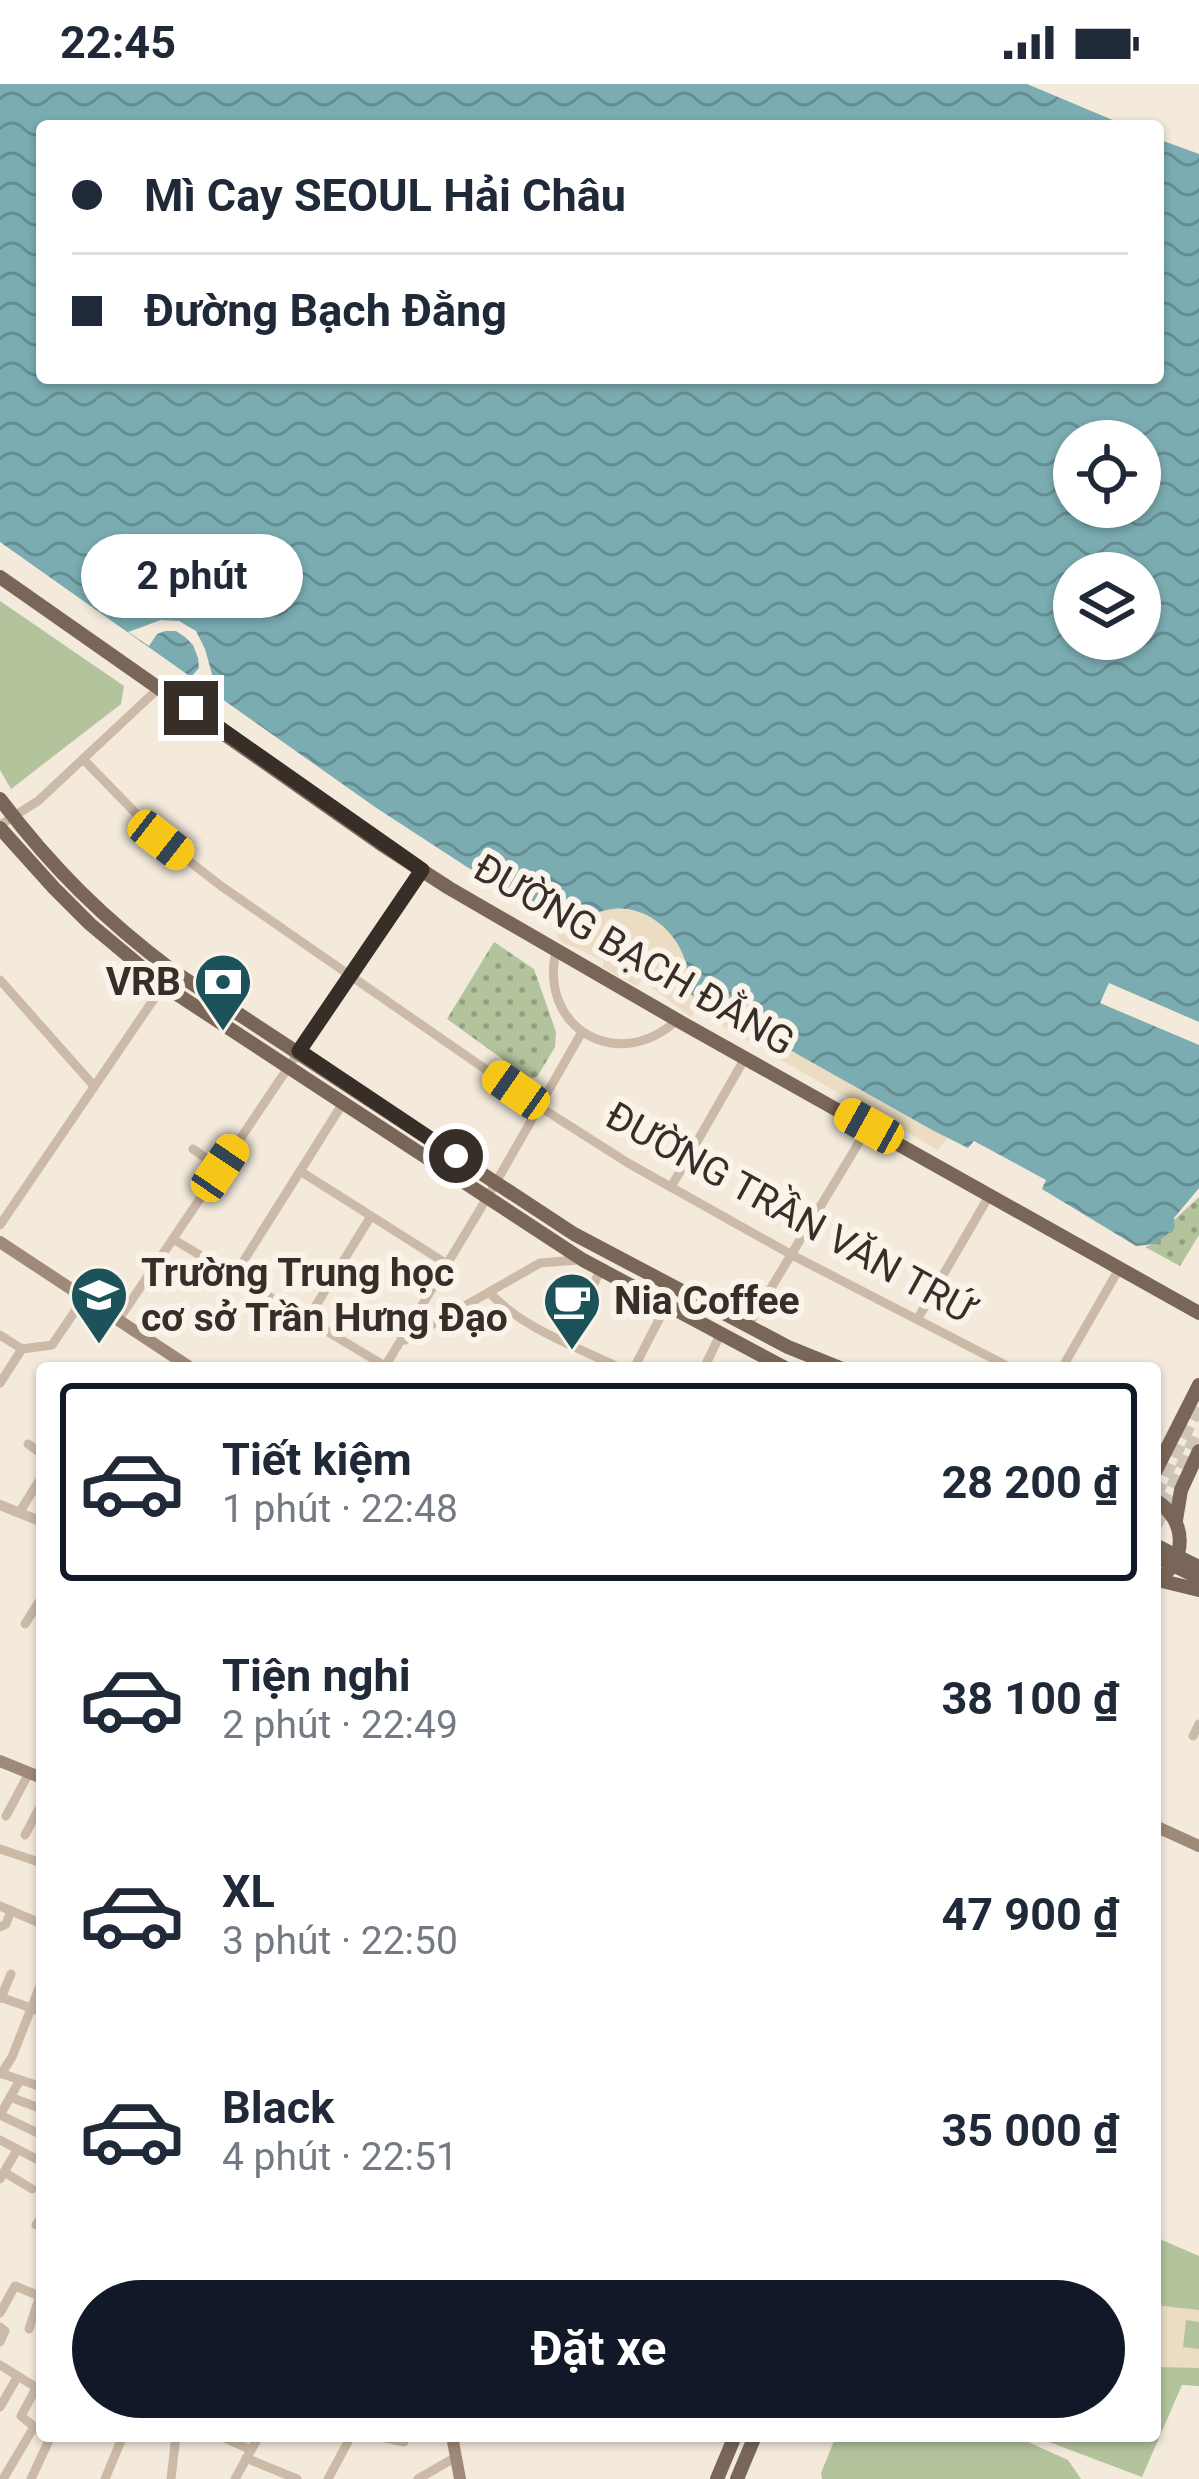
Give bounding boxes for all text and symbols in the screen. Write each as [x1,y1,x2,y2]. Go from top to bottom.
text: 22:45 [60,16,176,69]
text: Mì Cay SEOUL Hải Châu [144,169,626,222]
text: Đường Bạch Đằng [144,284,507,337]
map controls [1053,420,1161,660]
button: locate [1053,420,1161,528]
callout: 2 phút [80,534,302,618]
button: layers [1053,552,1161,660]
text: 2 phút [137,553,247,599]
route end [164,681,218,735]
car [122,804,200,876]
street label: ĐƯỜNG BẠCH ĐẰNG [466,843,803,1065]
bank icon: VRB [192,951,254,1033]
place label: VRB [106,959,181,1005]
car [476,1055,556,1125]
street label: ĐƯỜNG TRẦN VĂN TRỨ [598,1091,986,1335]
car [829,1093,909,1159]
car [185,1128,255,1208]
route start [429,1129,483,1183]
place label: Trường Trung học cơ sở Trần Hưng Đạo [141,1250,508,1341]
school or university icon: Trường Trung học cơ sở Trần Hưng Đạo [68,1264,130,1346]
cafe icon: Nia Coffee [541,1270,603,1352]
place label: Nia Coffee [614,1278,800,1324]
icon: car [78,1428,186,1536]
text: Tiết kiệm [222,1433,412,1486]
text: 28 200 ₫ [942,1456,1119,1509]
text: 1 phút · 22:48 [222,1486,458,1532]
icon: car [78,1644,186,1752]
text: Tiện nghi [222,1649,411,1702]
text: 38 100 ₫ [942,1672,1119,1725]
text: 2 phút · 22:49 [222,1702,458,1748]
icon: car [78,1860,186,1968]
text: XL [222,1865,275,1918]
text: 47 900 ₫ [942,1888,1119,1941]
text: 3 phút · 22:50 [222,1918,458,1964]
icon: car [78,2076,186,2184]
text: Black [222,2081,334,2134]
text: 35 000 ₫ [942,2104,1119,2157]
text: 4 phút · 22:51 [222,2134,458,2180]
button: Đặt xe [72,2280,1125,2418]

